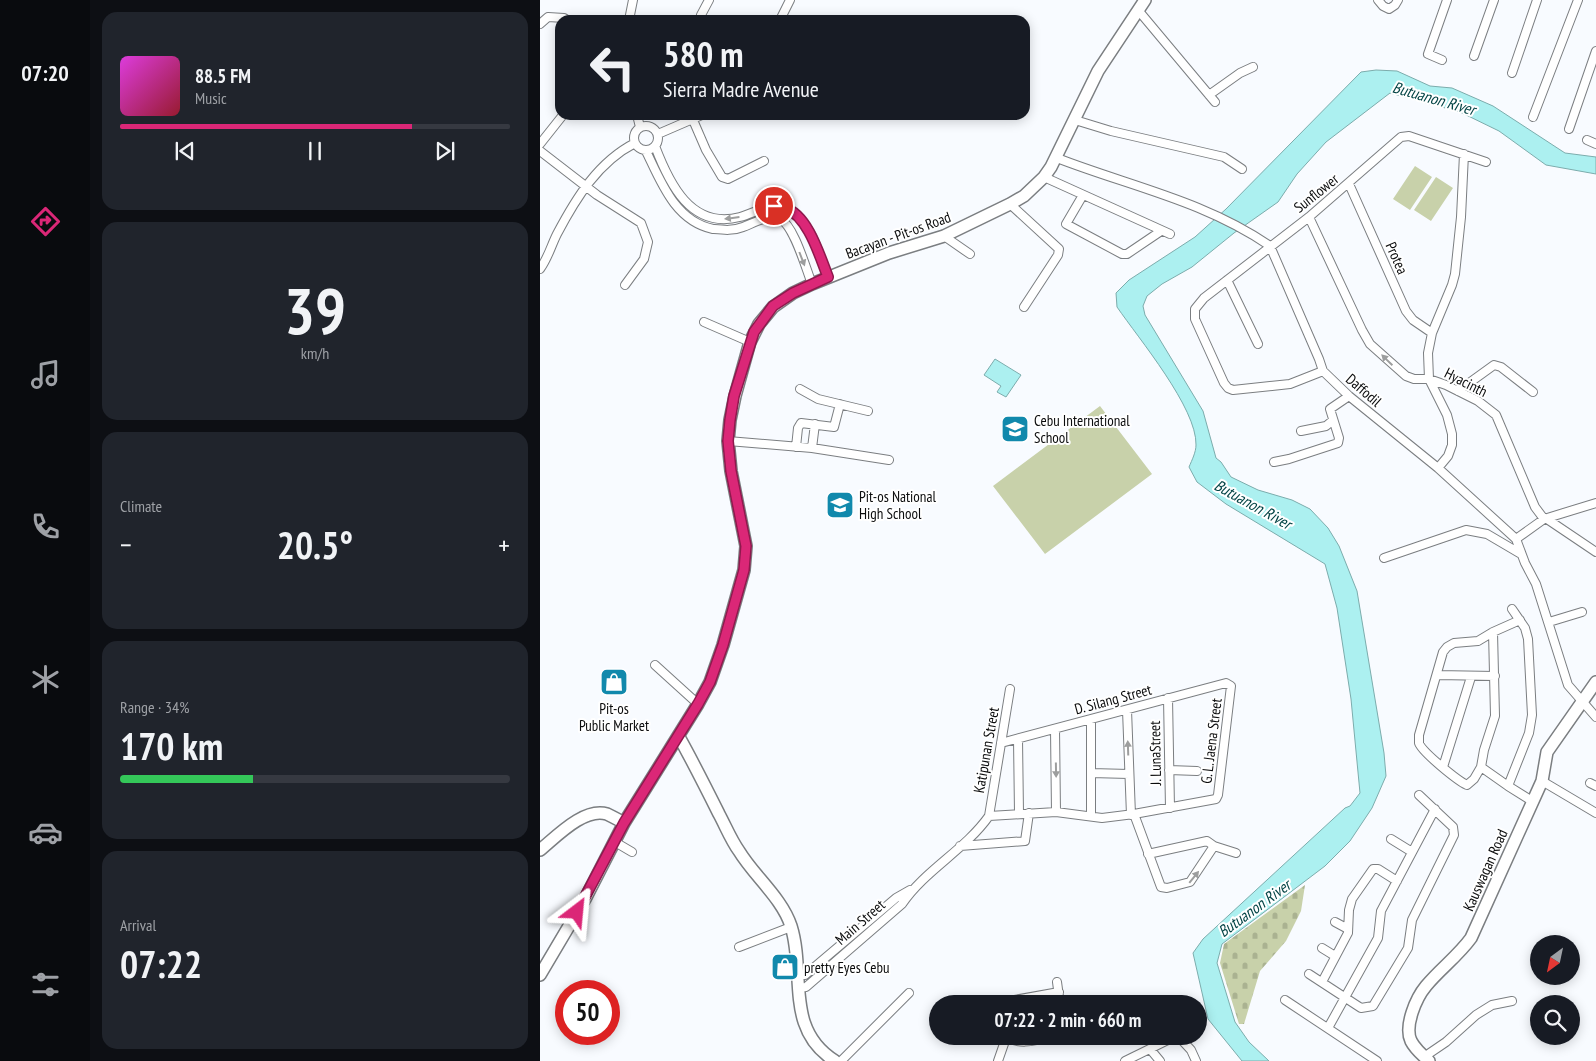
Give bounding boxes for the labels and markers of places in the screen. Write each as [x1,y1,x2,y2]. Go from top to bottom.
pin [753,185,795,227]
place label: Cebu International School [1034,411,1130,447]
school or university icon: Cebu International School [1000,414,1030,444]
place label: Pit-os National High School [859,487,936,523]
school or university icon: Pit-os National High School [825,490,855,520]
shop icon: Pit-os Public Market [599,667,629,697]
place label: Pit-os Public Market [579,699,649,735]
shop icon: pretty Eyes Cebu [770,952,800,982]
place label: pretty Eyes Cebu [804,958,890,977]

